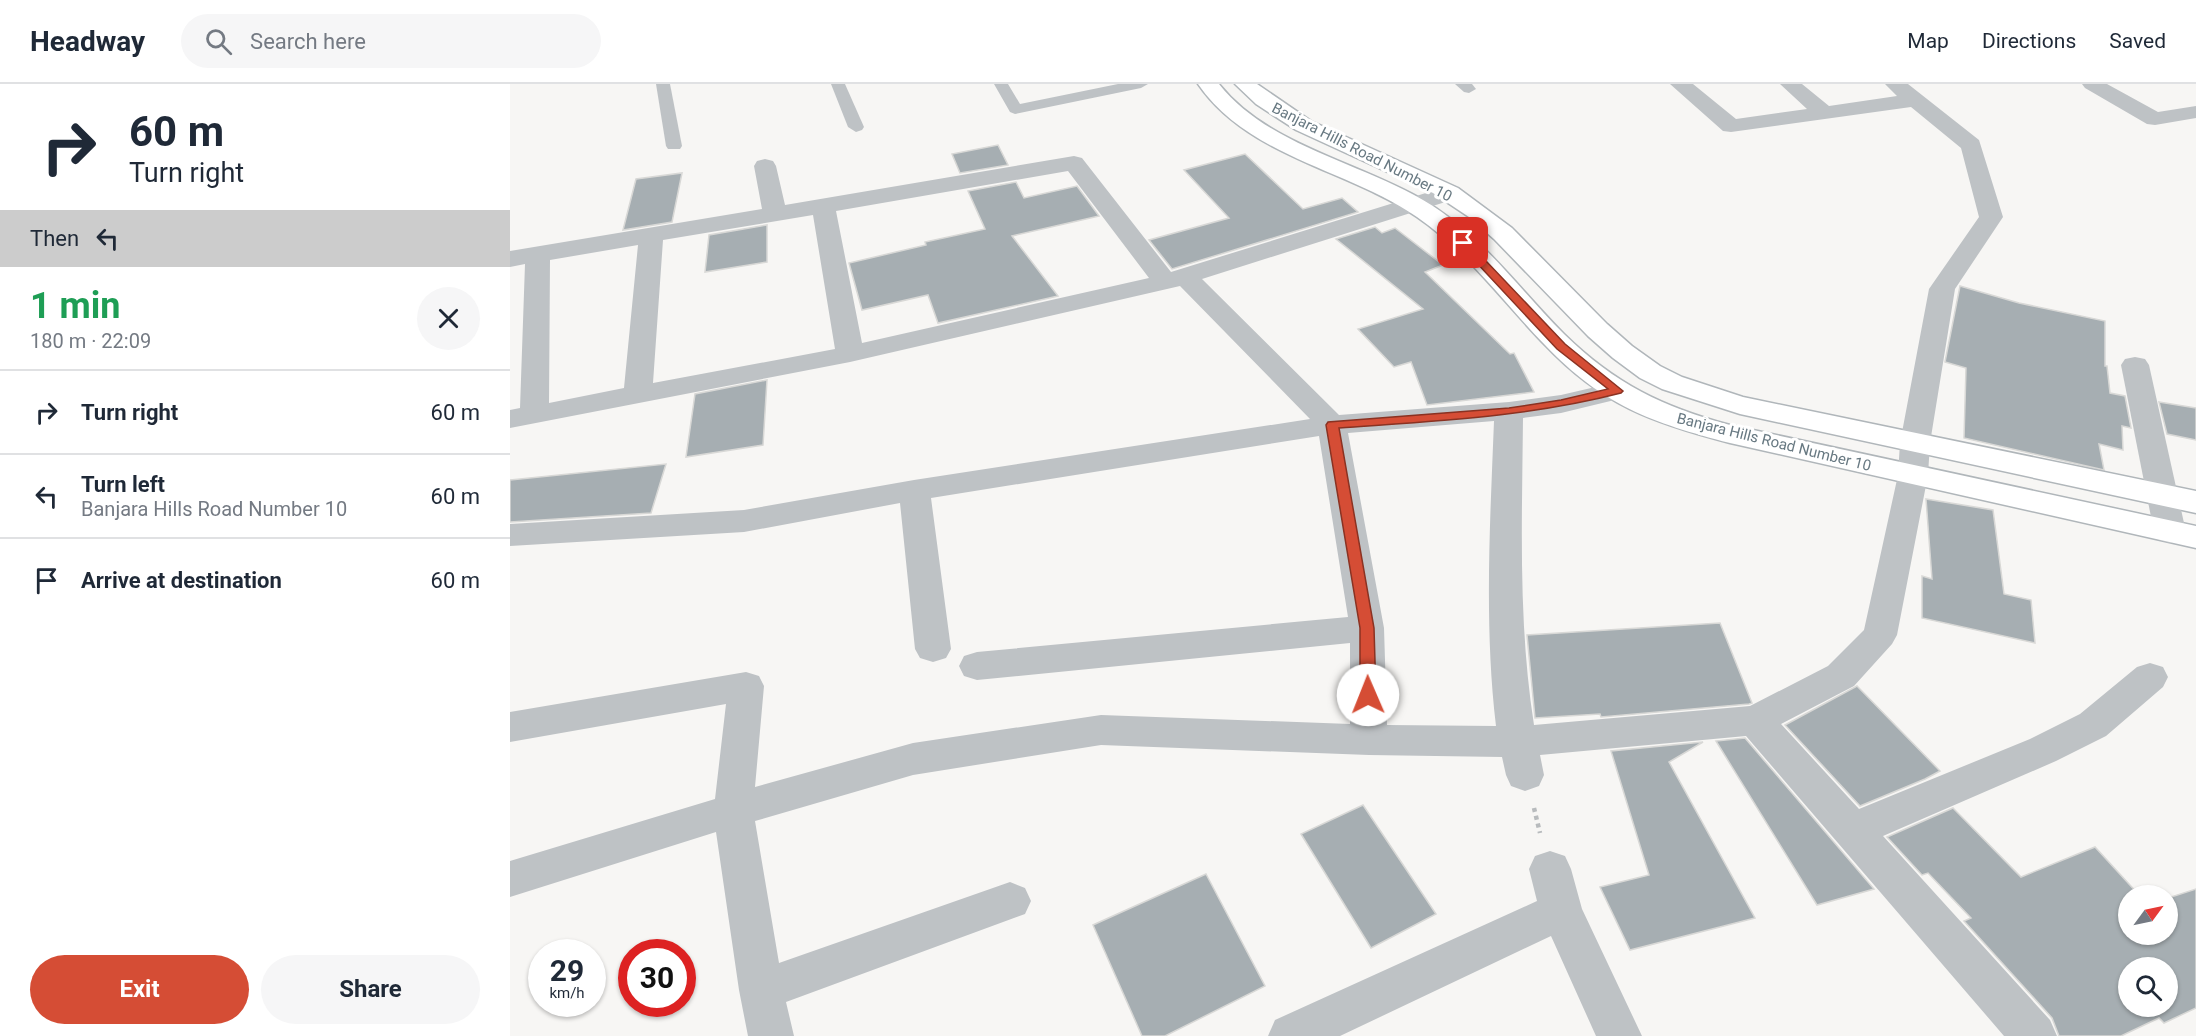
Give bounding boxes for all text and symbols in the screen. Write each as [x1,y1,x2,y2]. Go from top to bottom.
search box [181,14,601,68]
text: Headway [30,25,145,58]
icon: search [202,25,235,58]
text: Search here [250,29,366,54]
text: Map [1907,29,1949,53]
text: Directions [1982,29,2076,53]
text: Saved [2109,29,2166,53]
street label: Banjara Hills Road Number 10 [1269,99,1455,205]
text: 60 m [129,107,224,156]
icon: right [30,108,108,186]
text: Turn right [129,157,244,189]
pin [1437,217,1488,268]
icon: left [91,222,124,255]
text: Then [30,226,79,251]
icon: arrive [1446,226,1479,259]
text: 1 min [30,285,121,327]
button: close [417,287,480,350]
text: 180 m · 22:09 [30,329,151,353]
icon: right [30,396,63,429]
text: Turn right [81,400,178,425]
text: 60 m [431,400,480,425]
street label: Banjara Hills Road Number 10 [1675,409,1873,475]
text: Turn left [81,472,165,497]
icon: left [30,480,63,513]
text: 60 m [431,484,480,509]
text: Banjara Hills Road Number 10 [81,497,347,521]
icon: arrive [30,564,63,597]
text: Arrive at destination [81,568,282,593]
text: 60 m [431,568,480,593]
position arrow [1336,663,1400,727]
north arrow [2118,885,2178,945]
map controls [2118,885,2178,1017]
speed limit sign: 30 [618,939,696,1017]
text: 29 [550,953,584,988]
button: Exit [30,955,249,1024]
button: Share [261,955,480,1024]
button: search [2118,957,2178,1017]
text: km/h [549,984,585,1002]

